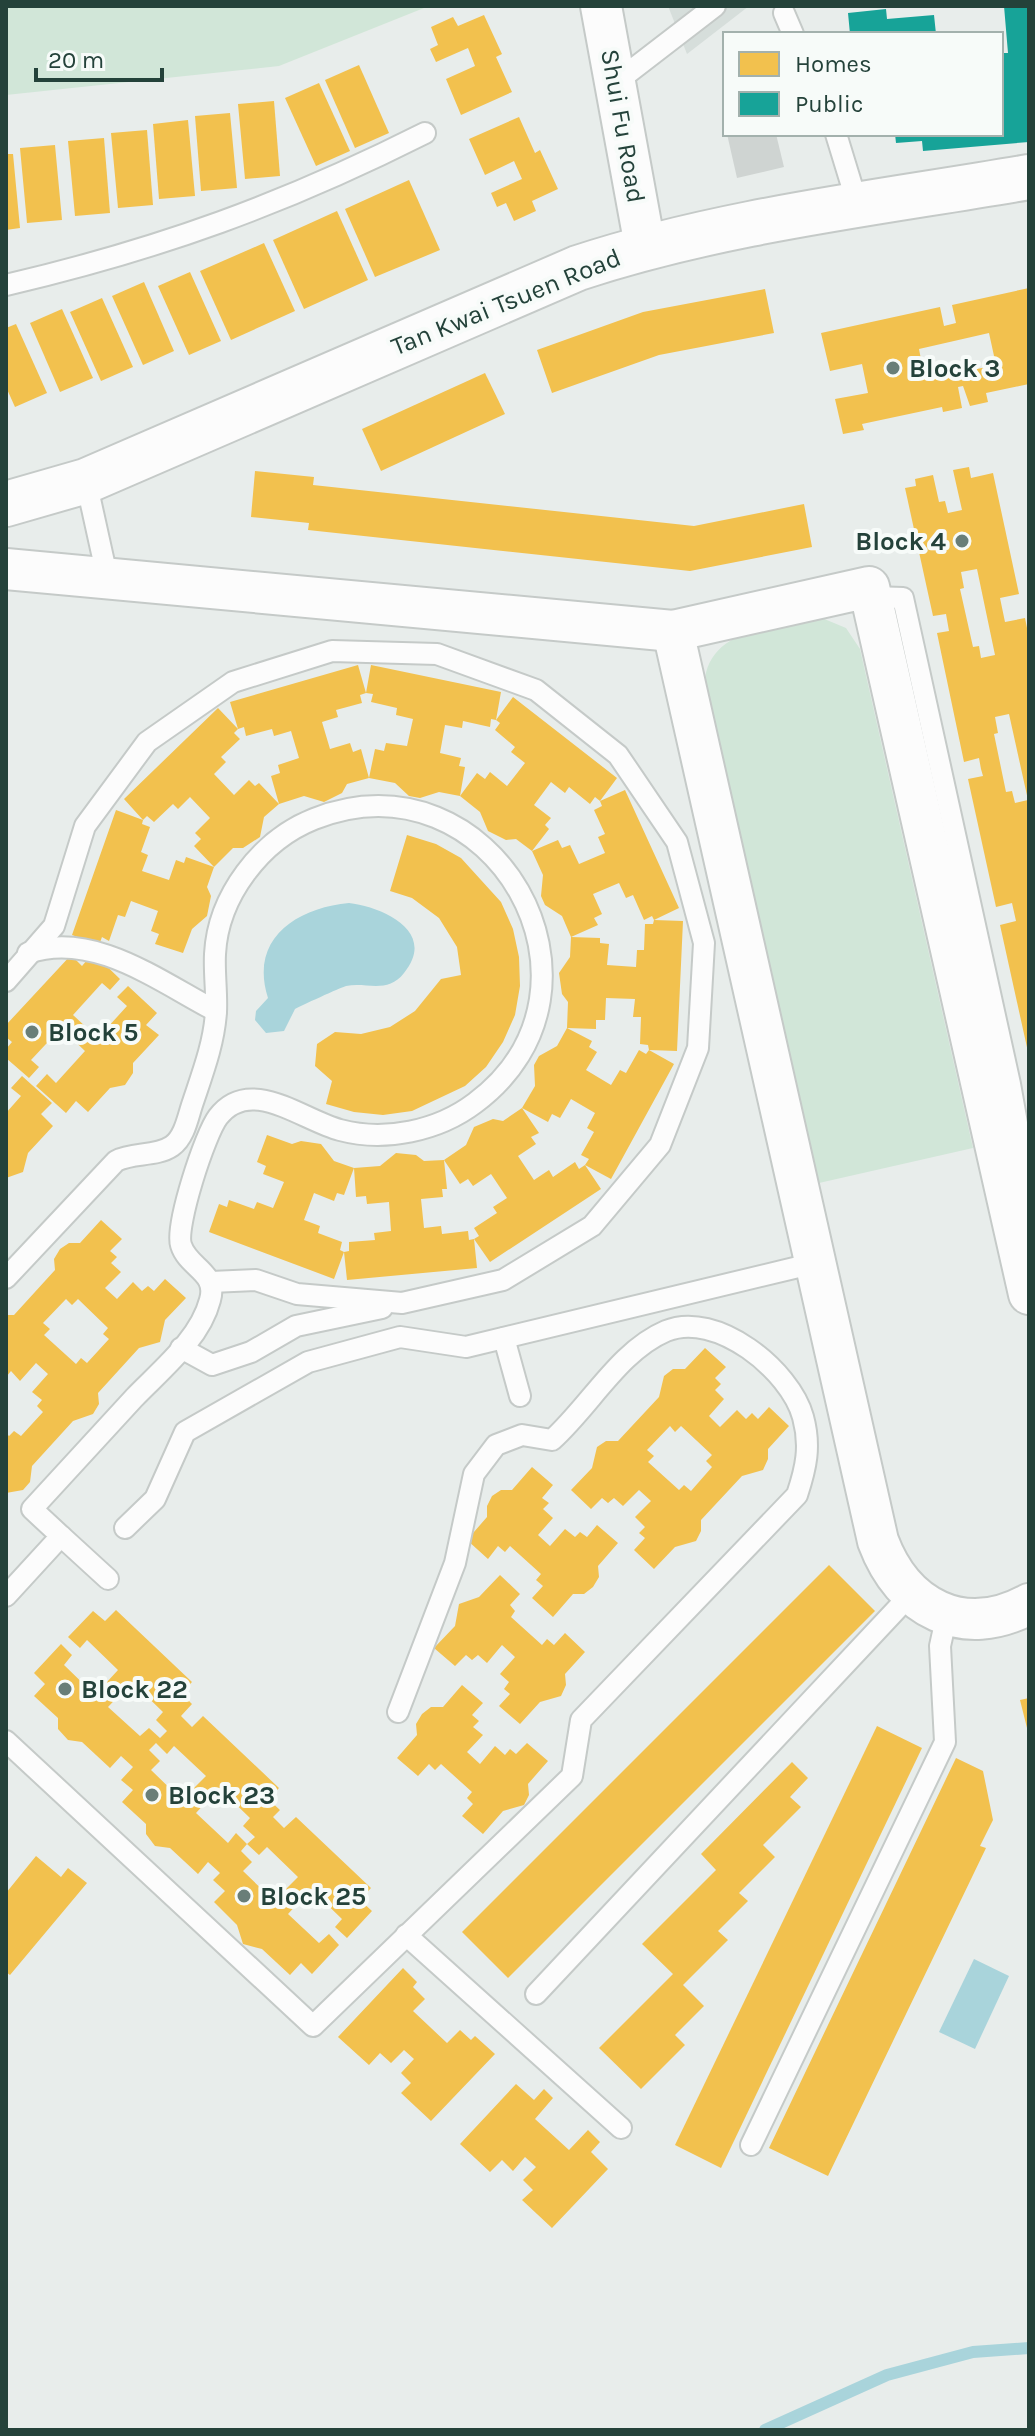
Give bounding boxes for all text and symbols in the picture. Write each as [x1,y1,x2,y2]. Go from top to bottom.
scale bar [36,32,162,82]
legend [723,32,1003,136]
text: 20 m [48,46,104,74]
street label: Shui Fu Road [594,47,652,205]
text: Homes [795,50,872,78]
text: Public [795,90,863,118]
street label: Tan Kwai Tsuen Road [387,242,625,362]
place label: Block 3 [909,353,1000,384]
marker: Block 3 [884,359,902,377]
place label: Block 4 [855,526,947,557]
marker: Block 4 [953,532,971,550]
place label: Block 5 [48,1017,138,1048]
marker: Block 5 [23,1023,41,1041]
place label: Block 22 [81,1674,188,1705]
marker: Block 22 [56,1680,74,1698]
place label: Block 23 [168,1780,275,1811]
marker: Block 23 [143,1786,161,1804]
place label: Block 25 [260,1881,366,1912]
marker: Block 25 [235,1887,253,1905]

